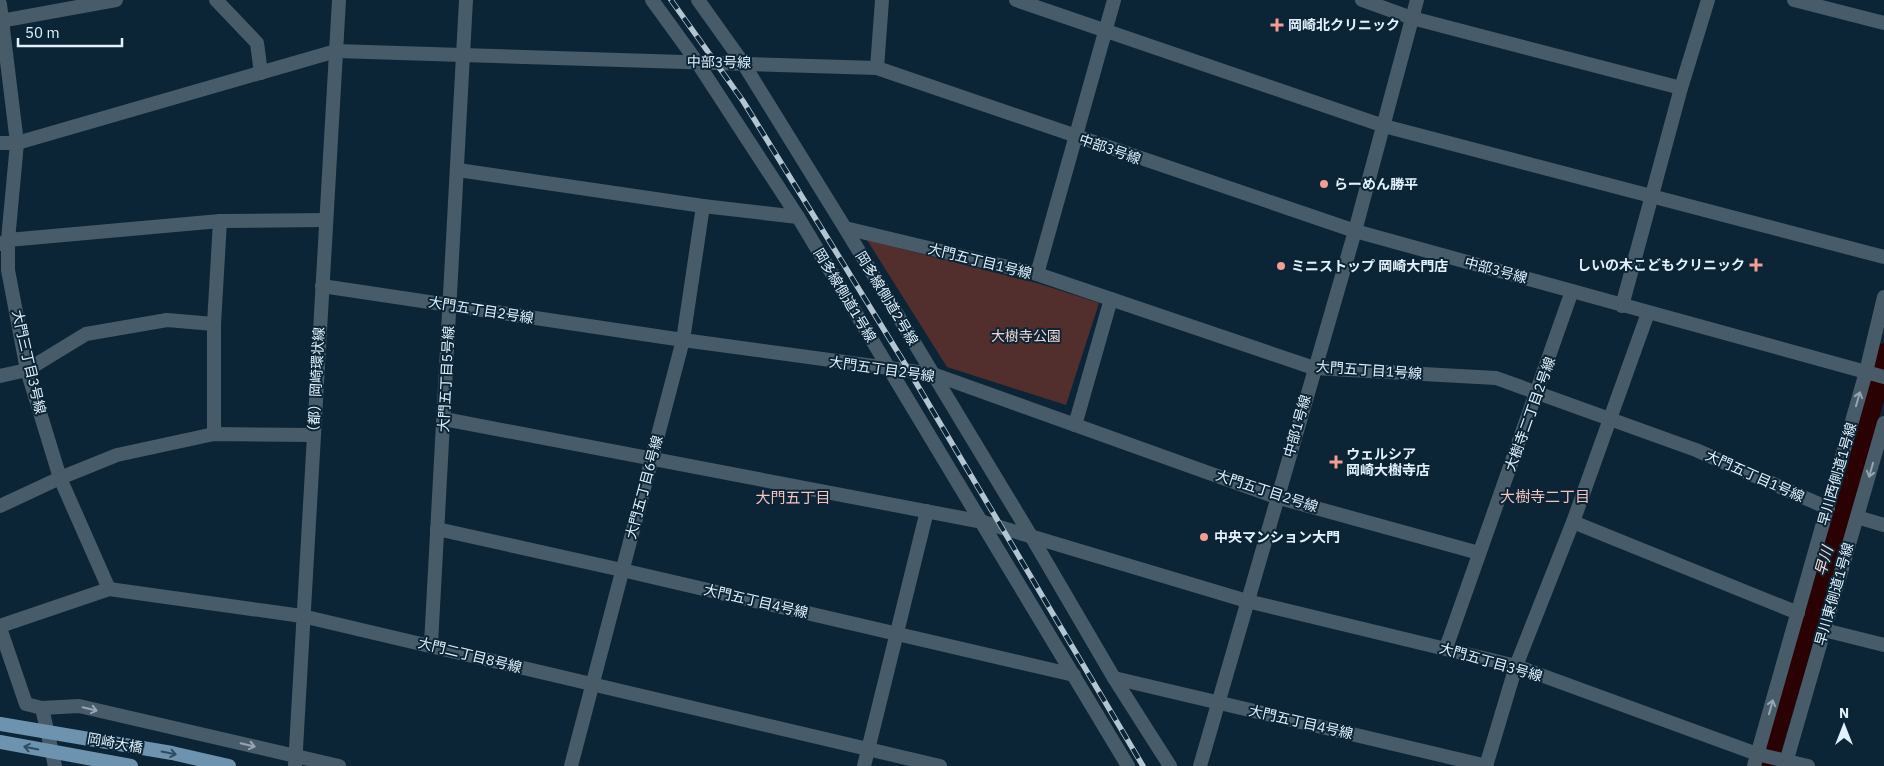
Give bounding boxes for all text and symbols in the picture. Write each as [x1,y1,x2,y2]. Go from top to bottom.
scale bar [18,15,121,47]
place label: 岡崎北クリニック [1288,16,1400,34]
marker: 岡崎北クリニック [1270,18,1284,32]
text: 50 m [25,23,60,42]
street label: 中部3号線 [687,52,751,72]
street label: 中部3号線 [1077,130,1143,168]
place label: らーめん勝平 [1334,175,1418,193]
marker: らーめん勝平 [1318,178,1330,190]
street label: 大門五丁目1号線 [926,239,1034,283]
street label: 岡多線側道1号線 [810,245,880,345]
street label: 岡多線側道2号線 [852,248,922,348]
street label: 中部3号線 [1463,253,1529,287]
place label: しいの木こどもクリニック [1577,256,1745,274]
place label: ミニストップ 岡崎大門店 [1291,257,1448,275]
marker: しいの木こどもクリニック [1749,258,1763,272]
marker: ミニストップ 岡崎大門店 [1275,260,1287,272]
street label: 大門五丁目2号線 [427,293,535,327]
street label: 大門三丁目3号線 [8,308,50,416]
street label: 大門五丁目5号線 [434,325,458,433]
street label: （都）岡崎環状線 [304,327,328,439]
park label: 大樹寺公園 [991,327,1061,345]
street label: 大門五丁目2号線 [828,353,936,385]
street label: 大樹寺二丁目2号線 [1501,354,1559,474]
street label: 大門五丁目1号線 [1315,357,1423,383]
one-way arrow [1854,392,1863,408]
street label: 中部1号線 [1279,393,1315,459]
street label: 早川西側道1号線 [1814,420,1860,528]
street label: 大門五丁目6号線 [622,433,666,541]
place label: ウェルシア 岡崎大樹寺店 [1346,445,1430,479]
street label: 大門五丁目1号線 [1703,446,1807,506]
marker: ウェルシア 岡崎大樹寺店 [1330,456,1342,468]
one-way arrow [1865,461,1875,477]
street label: 大門五丁目2号線 [1214,466,1320,516]
district label: 大樹寺二丁目 [1500,487,1590,506]
district label: 大門五丁目 [755,488,831,507]
place label: 中央マンション大門 [1214,528,1340,546]
marker: 中央マンション大門 [1198,531,1210,543]
street label: 早川東側道1号線 [1811,540,1857,648]
water label: 早川 [1810,542,1837,578]
street label: 大門五丁目4号線 [702,580,810,622]
street label: 大門二丁目8号線 [416,633,524,677]
street label: 大門五丁目3号線 [1437,639,1545,685]
one-way arrow [1766,700,1776,716]
street label: 大門五丁目4号線 [1247,701,1355,743]
north arrow [1819,701,1869,751]
text: N [1839,704,1849,722]
one-way arrow [81,705,97,714]
street label: 岡崎大橋 [86,729,144,757]
one-way arrow [240,741,256,750]
one-way arrow [23,742,39,752]
one-way arrow [160,748,176,758]

